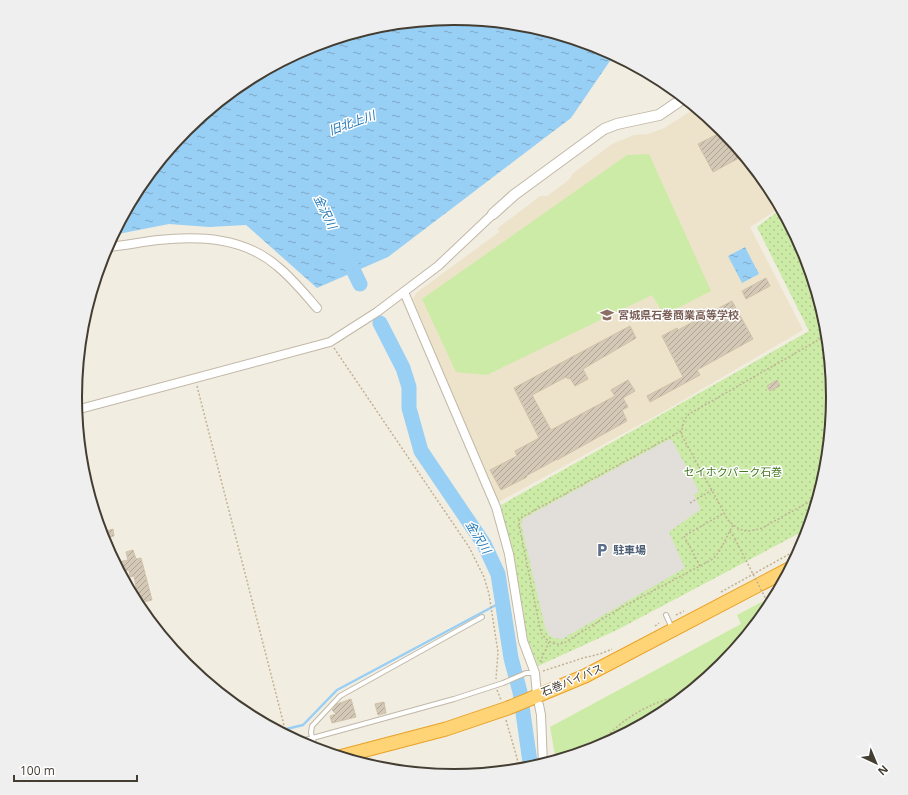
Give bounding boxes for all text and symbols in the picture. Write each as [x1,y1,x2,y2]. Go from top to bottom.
water label: 旧北上川 [326,106,379,139]
water label: 金沢川 [310,192,342,233]
school or university icon: 宮城県石巻商業高等学校 [599,307,615,323]
place label: 宮城県石巻商業高等学校 [618,307,739,322]
park label: セイホクパーク石巻 [684,464,782,479]
water label: 金沢川 [462,517,496,558]
parking icon: 駐車場 [594,542,610,558]
place label: 駐車場 [613,542,646,557]
street label: 石巻バイパス [539,660,605,699]
north arrow [856,743,896,783]
scale bar [14,757,137,783]
text: 100 m [20,762,55,779]
text: N [875,762,892,779]

